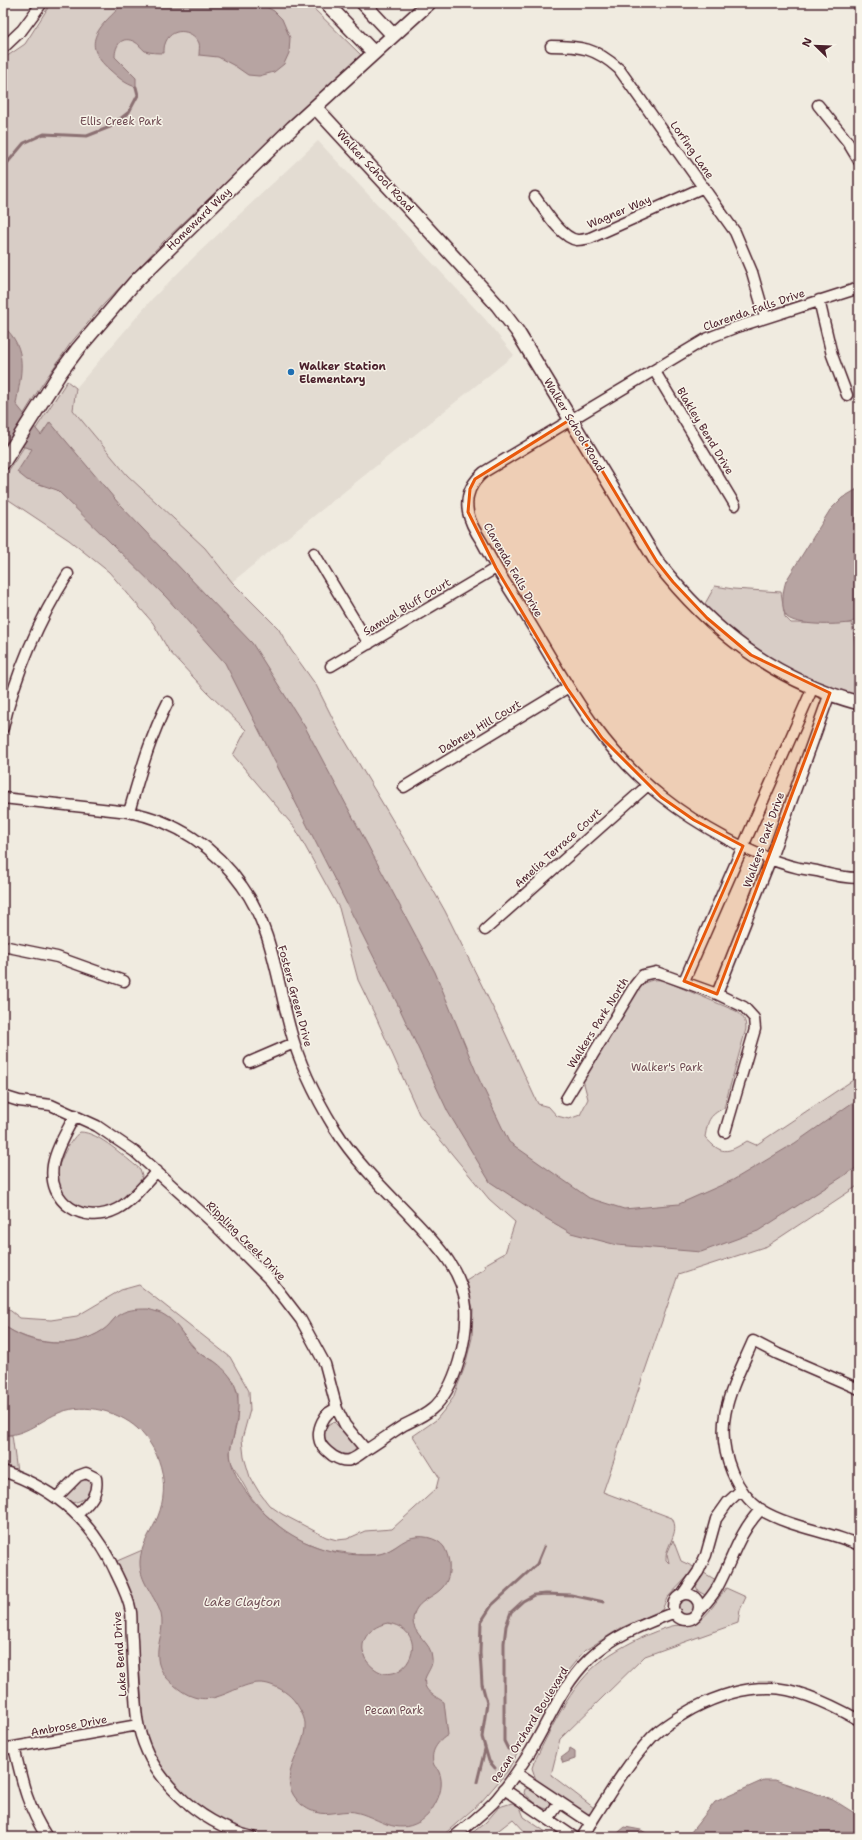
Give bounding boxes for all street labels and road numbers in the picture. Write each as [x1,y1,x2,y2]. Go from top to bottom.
street label: Lorfing Lane [667,118,717,182]
street label: Walker School Road [333,127,417,215]
street label: Homeward Way [163,184,235,254]
street label: Wagner Way [585,192,653,232]
street label: Clarenda Falls Drive [701,286,807,334]
street label: Walker School Road [540,375,608,475]
street label: Blakley Bend Drive [673,385,737,477]
street label: Clarenda Falls Drive [480,520,546,620]
street label: Samual Bluff Court [360,575,454,639]
street label: Dabney Hill Court [436,696,524,758]
street label: Walkers Park Drive [740,790,788,890]
street label: Amelia Terrace Court [511,805,605,891]
street label: Fosters Green Drive [274,944,316,1048]
street label: Walkers Park North [564,975,632,1071]
street label: Rippling Creek Drive [203,1198,289,1284]
street label: Lake Bend Drive [110,1611,130,1697]
street label: Pecan Orchard Boulevard [488,1664,572,1786]
street label: Ambrose Drive [30,1712,108,1740]

